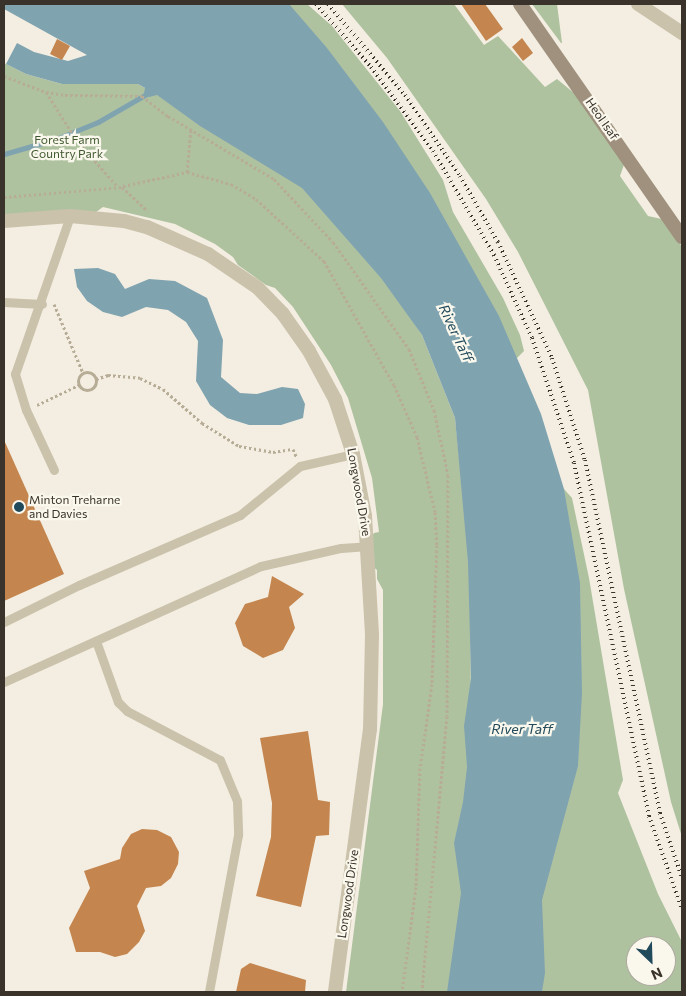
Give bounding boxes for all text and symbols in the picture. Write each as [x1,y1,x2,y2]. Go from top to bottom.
street label: Heol Isaf [582,95,622,143]
park label: Forest Farm Country Park [31,133,103,161]
water label: River Taff [435,302,477,364]
street label: Longwood Drive [344,447,374,537]
place label: Minton Treharne and Davies [29,493,120,521]
marker: Minton Treharne and Davies [13,501,25,513]
water label: River Taff [491,721,553,737]
street label: Longwood Drive [335,849,361,939]
north arrow [626,936,676,986]
text: N [649,964,665,984]

